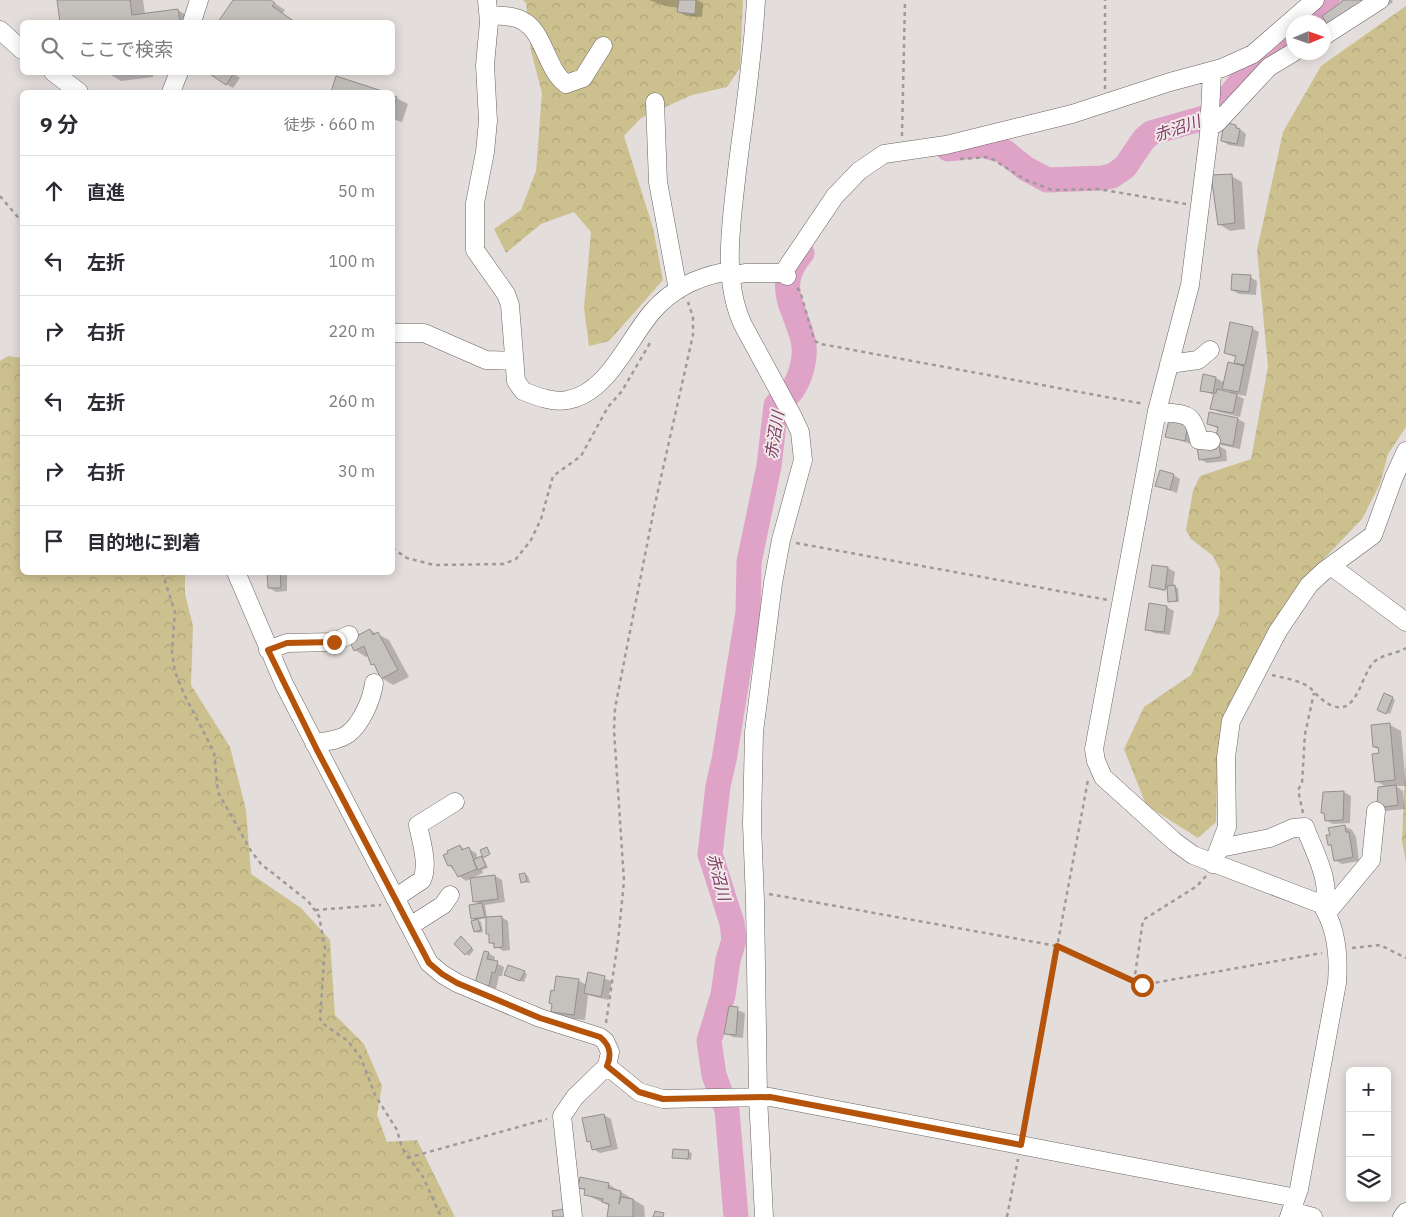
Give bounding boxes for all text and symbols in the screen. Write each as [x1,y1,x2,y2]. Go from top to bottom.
north arrow [1286,15,1331,60]
search box [20,20,395,75]
icon: search [38,34,66,62]
text: ここで検索 [78,37,173,61]
text: 9 分 [40,110,79,138]
water label: 赤沼川 [1151,110,1205,145]
text: 徒歩 · 660 m [284,114,375,134]
icon: ahead [40,177,68,205]
text: 直進 [87,180,125,204]
text: 50 m [338,181,375,201]
icon: left [40,247,68,275]
text: 左折 [87,250,125,274]
text: 100 m [328,251,375,271]
icon: right [40,317,68,345]
text: 右折 [87,320,125,344]
text: 220 m [328,321,375,341]
icon: left [40,387,68,415]
text: 左折 [87,390,125,414]
text: 260 m [328,391,375,411]
water label: 赤沼川 [760,408,788,460]
icon: right [40,457,68,485]
text: 右折 [87,460,125,484]
text: 30 m [338,461,375,481]
icon: arrive [40,527,68,555]
text: 目的地に到着 [87,530,201,554]
route end [323,631,346,654]
water label: 赤沼川 [703,851,735,905]
route start [1131,974,1154,997]
map controls [1346,1067,1391,1202]
button: + [1346,1067,1391,1112]
button: − [1346,1112,1391,1157]
button: layers [1346,1157,1391,1202]

